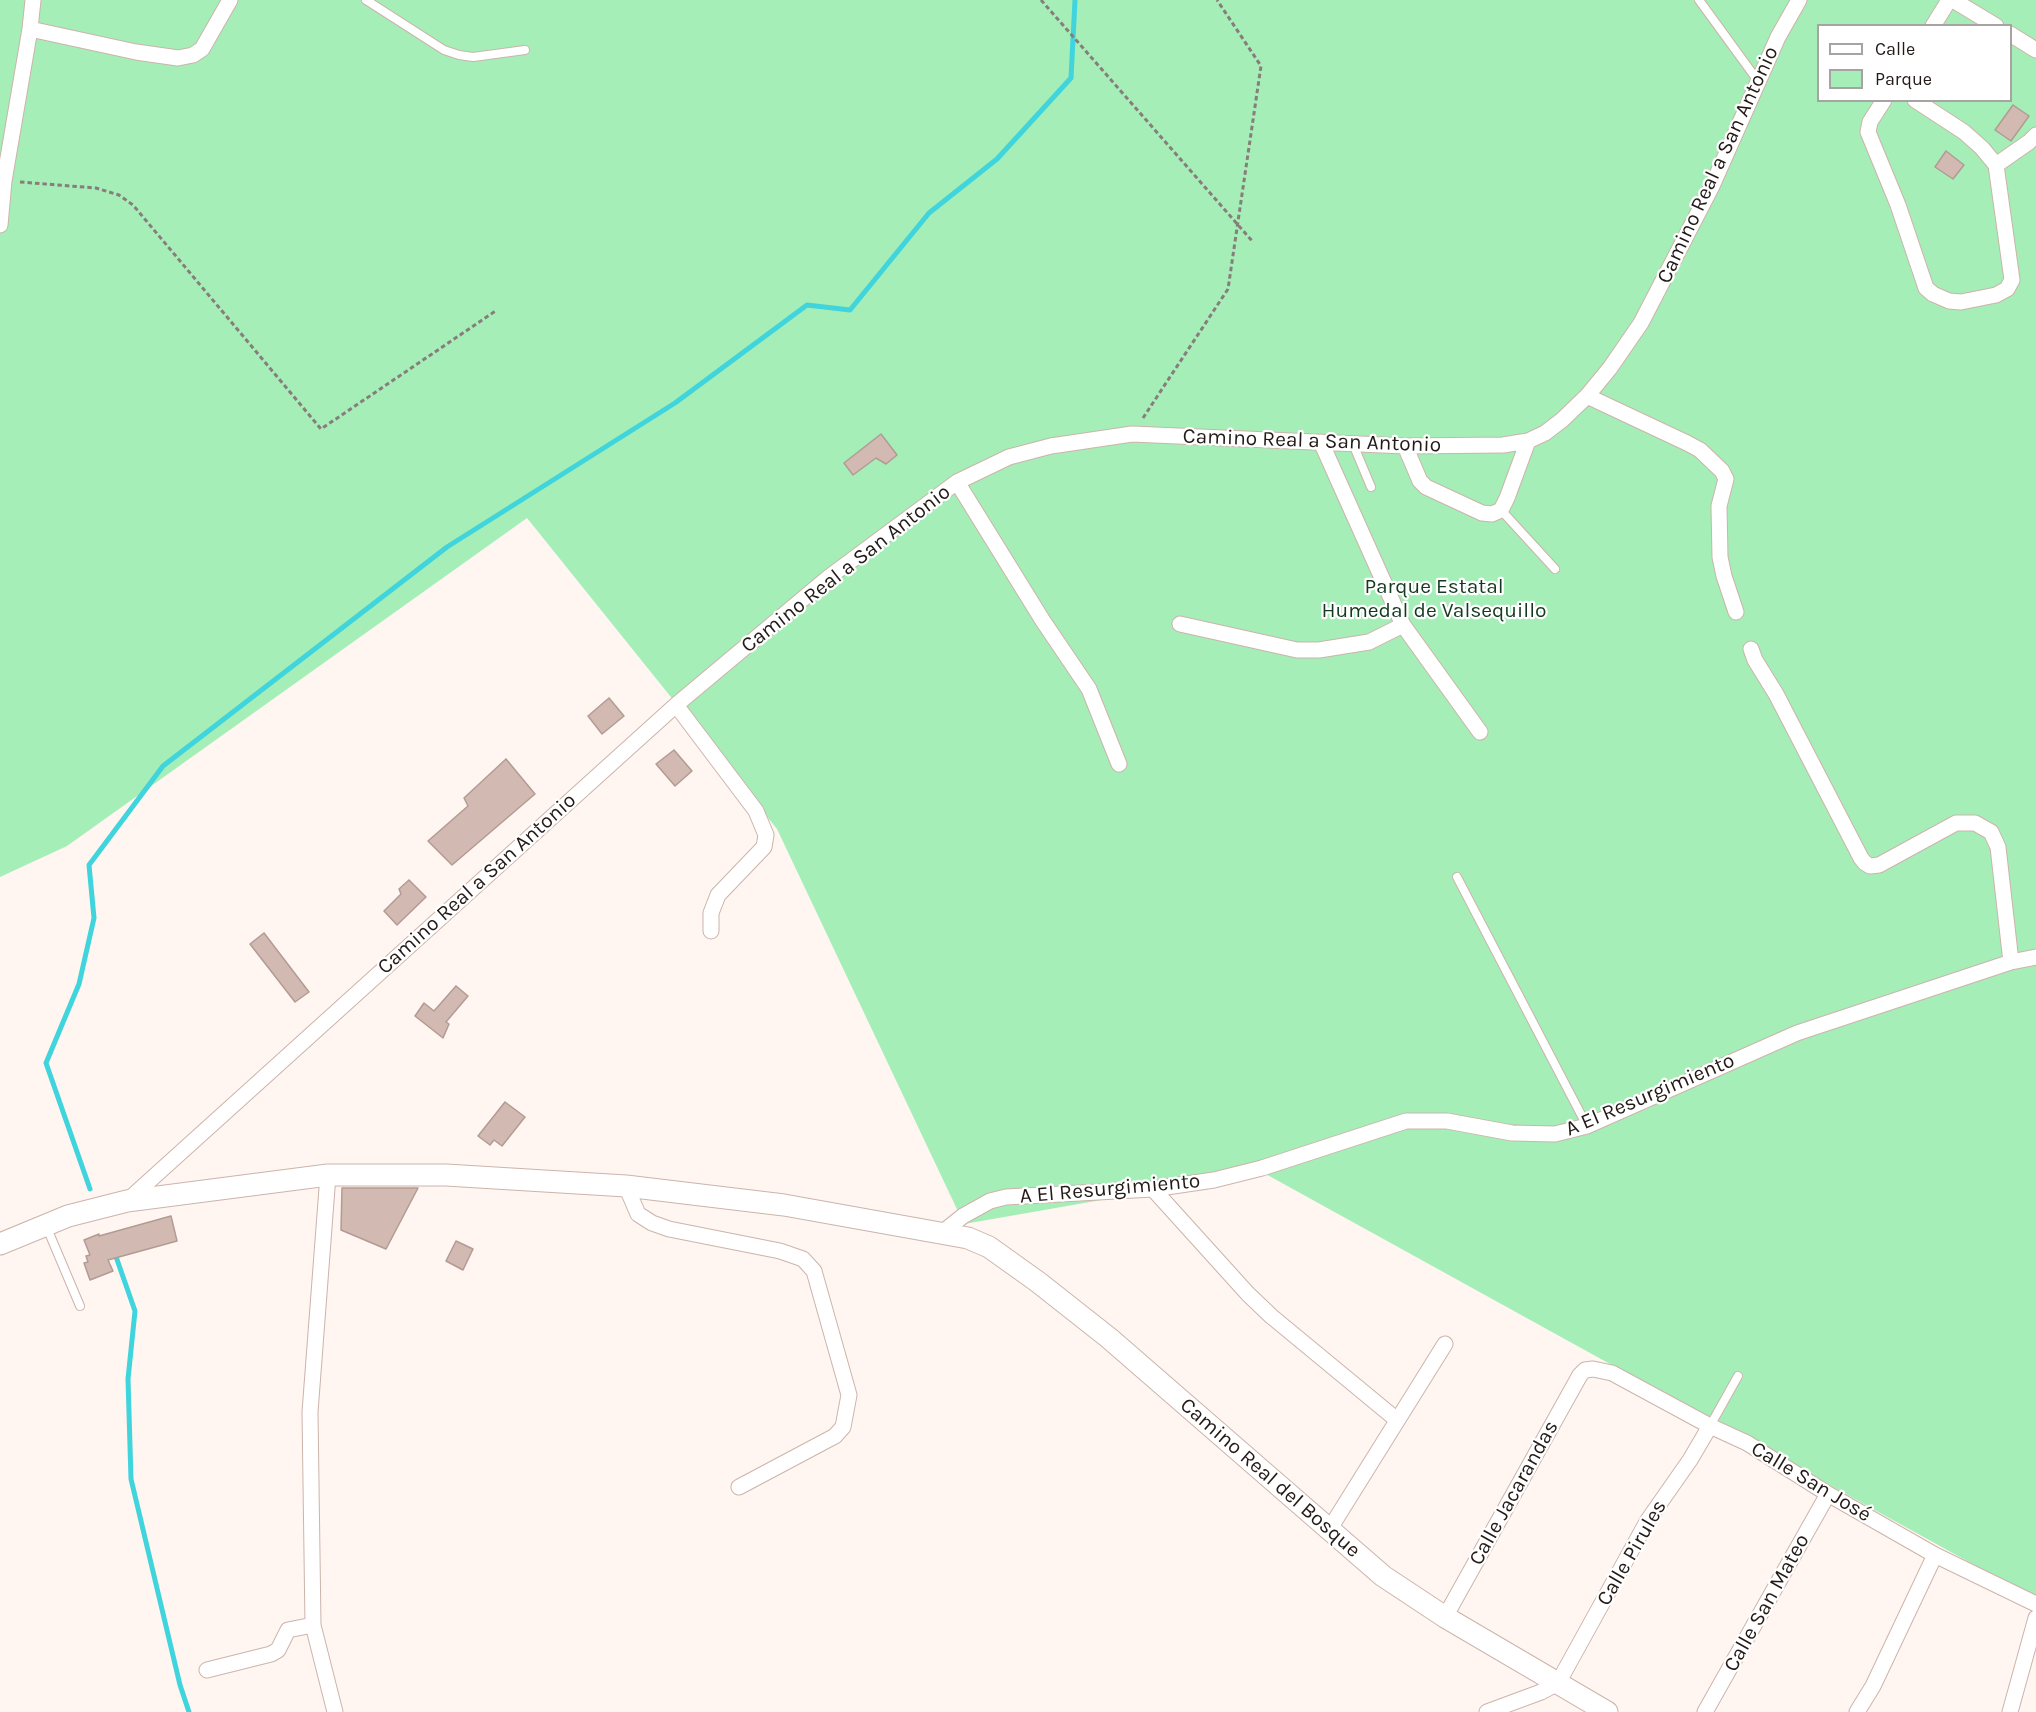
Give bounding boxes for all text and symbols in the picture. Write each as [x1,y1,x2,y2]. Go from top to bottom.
legend [1817,24,2012,102]
text: Calle [1875,38,1915,60]
street label: Camino Real a San Antonio [1652,43,1784,287]
text: Parque [1875,68,1932,90]
street label: Camino Real a San Antonio [1182,424,1442,458]
street label: Camino Real a San Antonio [736,479,956,659]
park label: Parque Estatal Humedal de Valsequillo [1321,574,1547,624]
street label: Camino Real a San Antonio [373,788,581,980]
street label: A El Resurgimiento [1562,1048,1738,1142]
street label: A El Resurgimiento [1019,1169,1201,1209]
street label: Camino Real del Bosque [1175,1393,1365,1563]
street label: Calle Jacarandas [1464,1416,1564,1570]
street label: Calle San José [1746,1436,1876,1528]
street label: Calle Pirules [1592,1496,1672,1610]
street label: Calle San Mateo [1719,1530,1815,1676]

